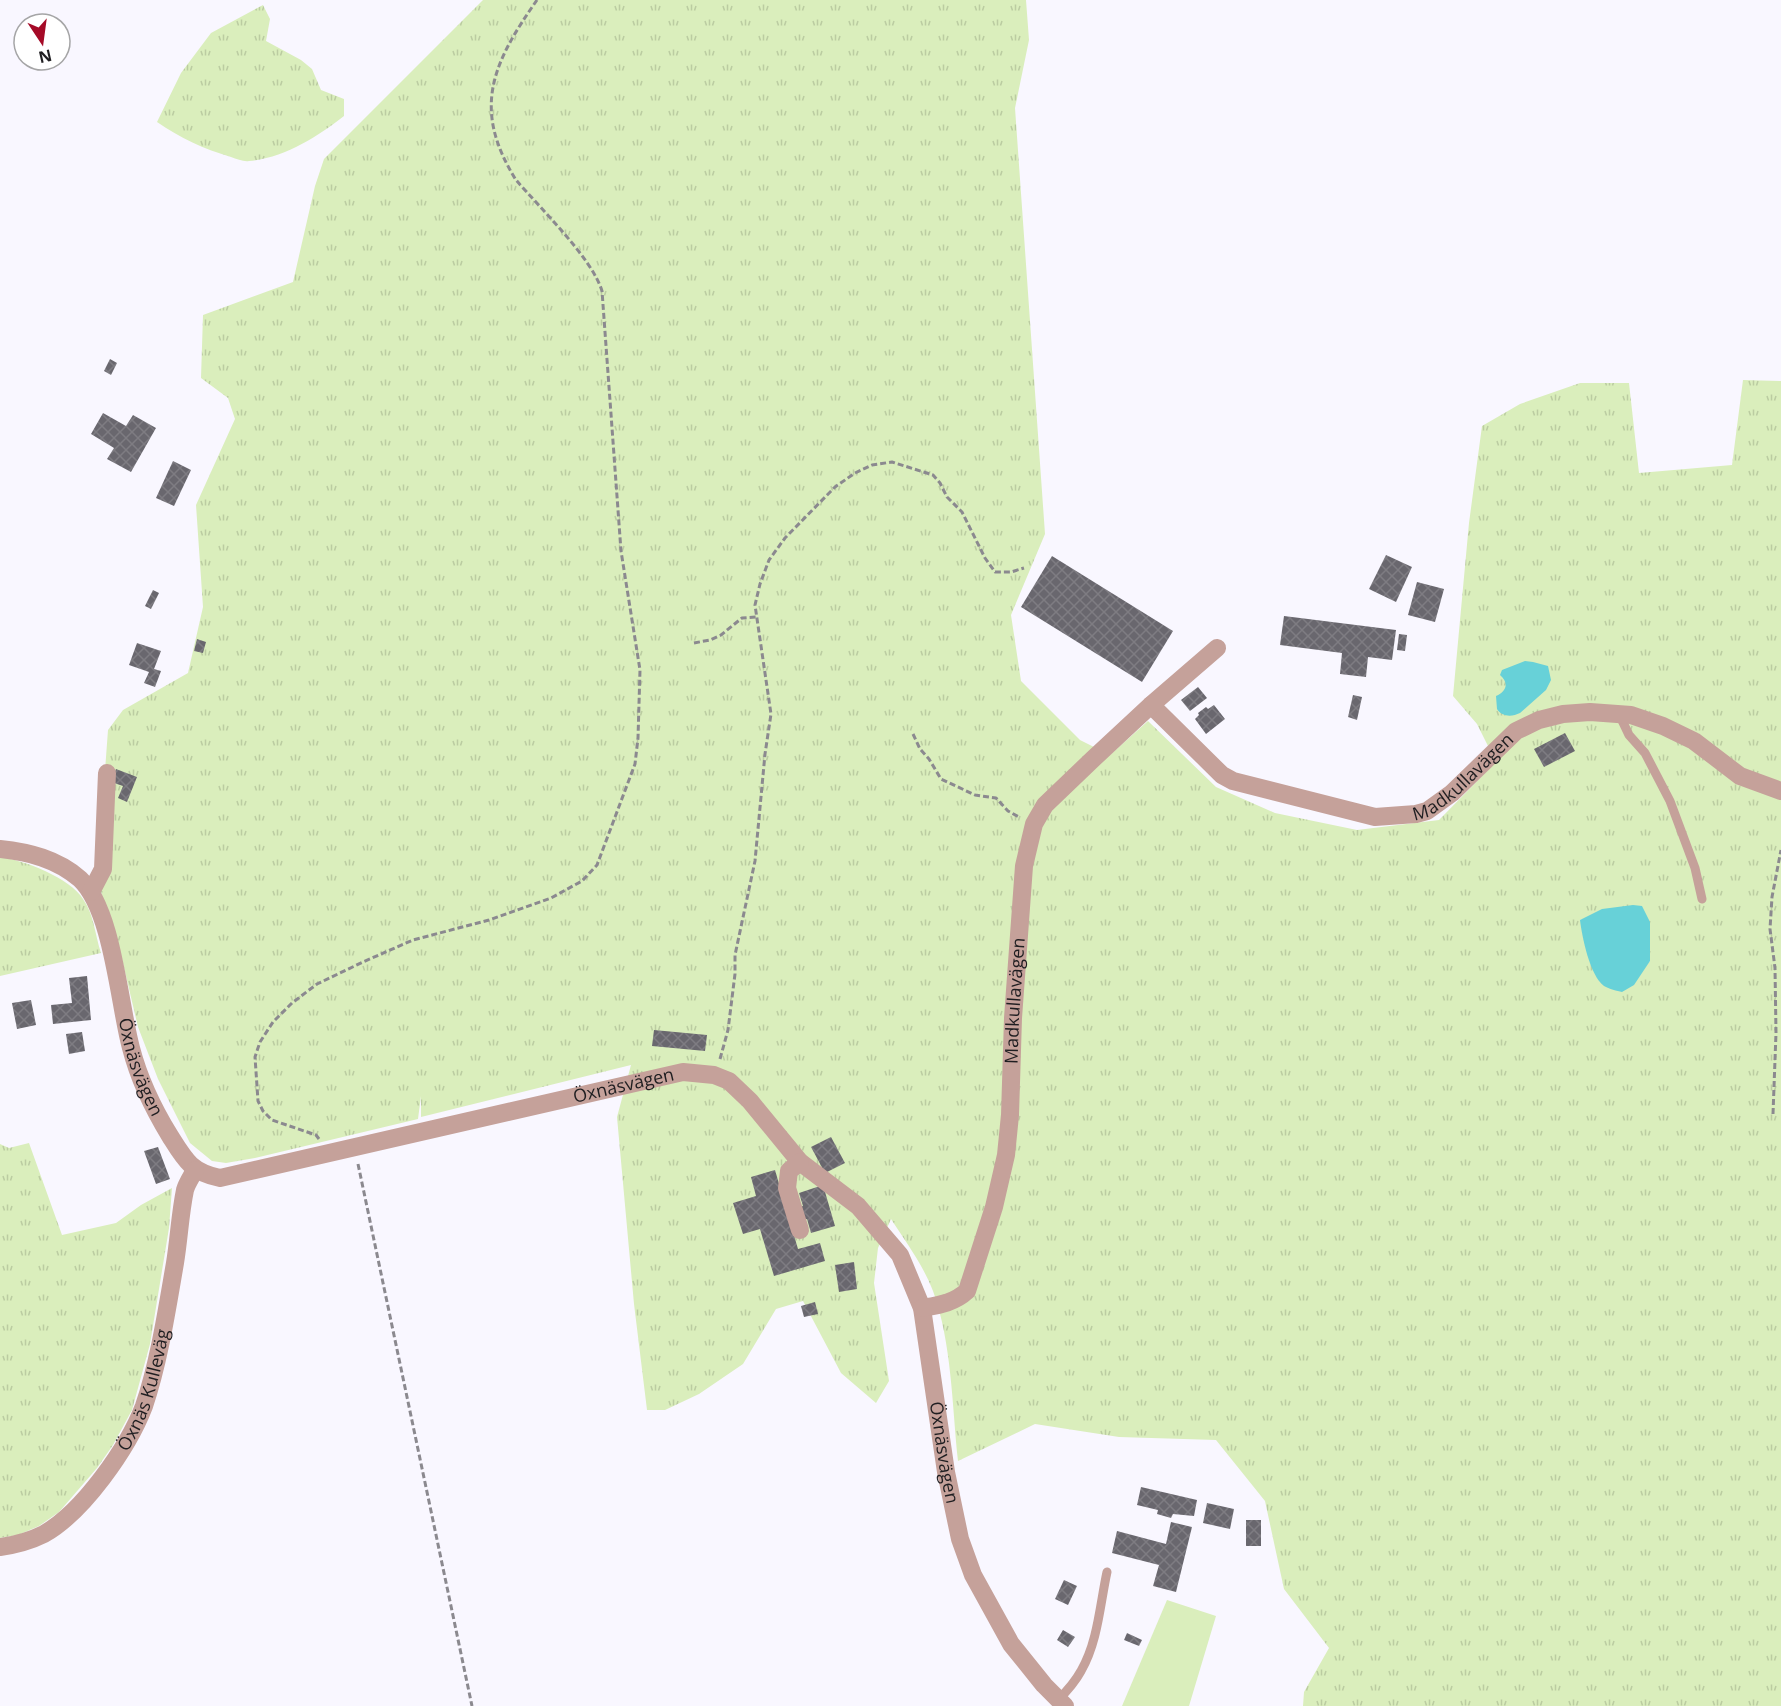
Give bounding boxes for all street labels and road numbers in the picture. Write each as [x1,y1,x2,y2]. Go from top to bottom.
street label: Madkullavägen [1409,727,1518,825]
street label: Madkullavägen [999,937,1030,1064]
street label: Öxnäsvägen [114,1016,169,1120]
street label: Öxnäsvägen [570,1061,676,1108]
street label: Öxnäs Kulleväg [111,1327,174,1455]
street label: Öxnäsvägen [925,1400,965,1505]

